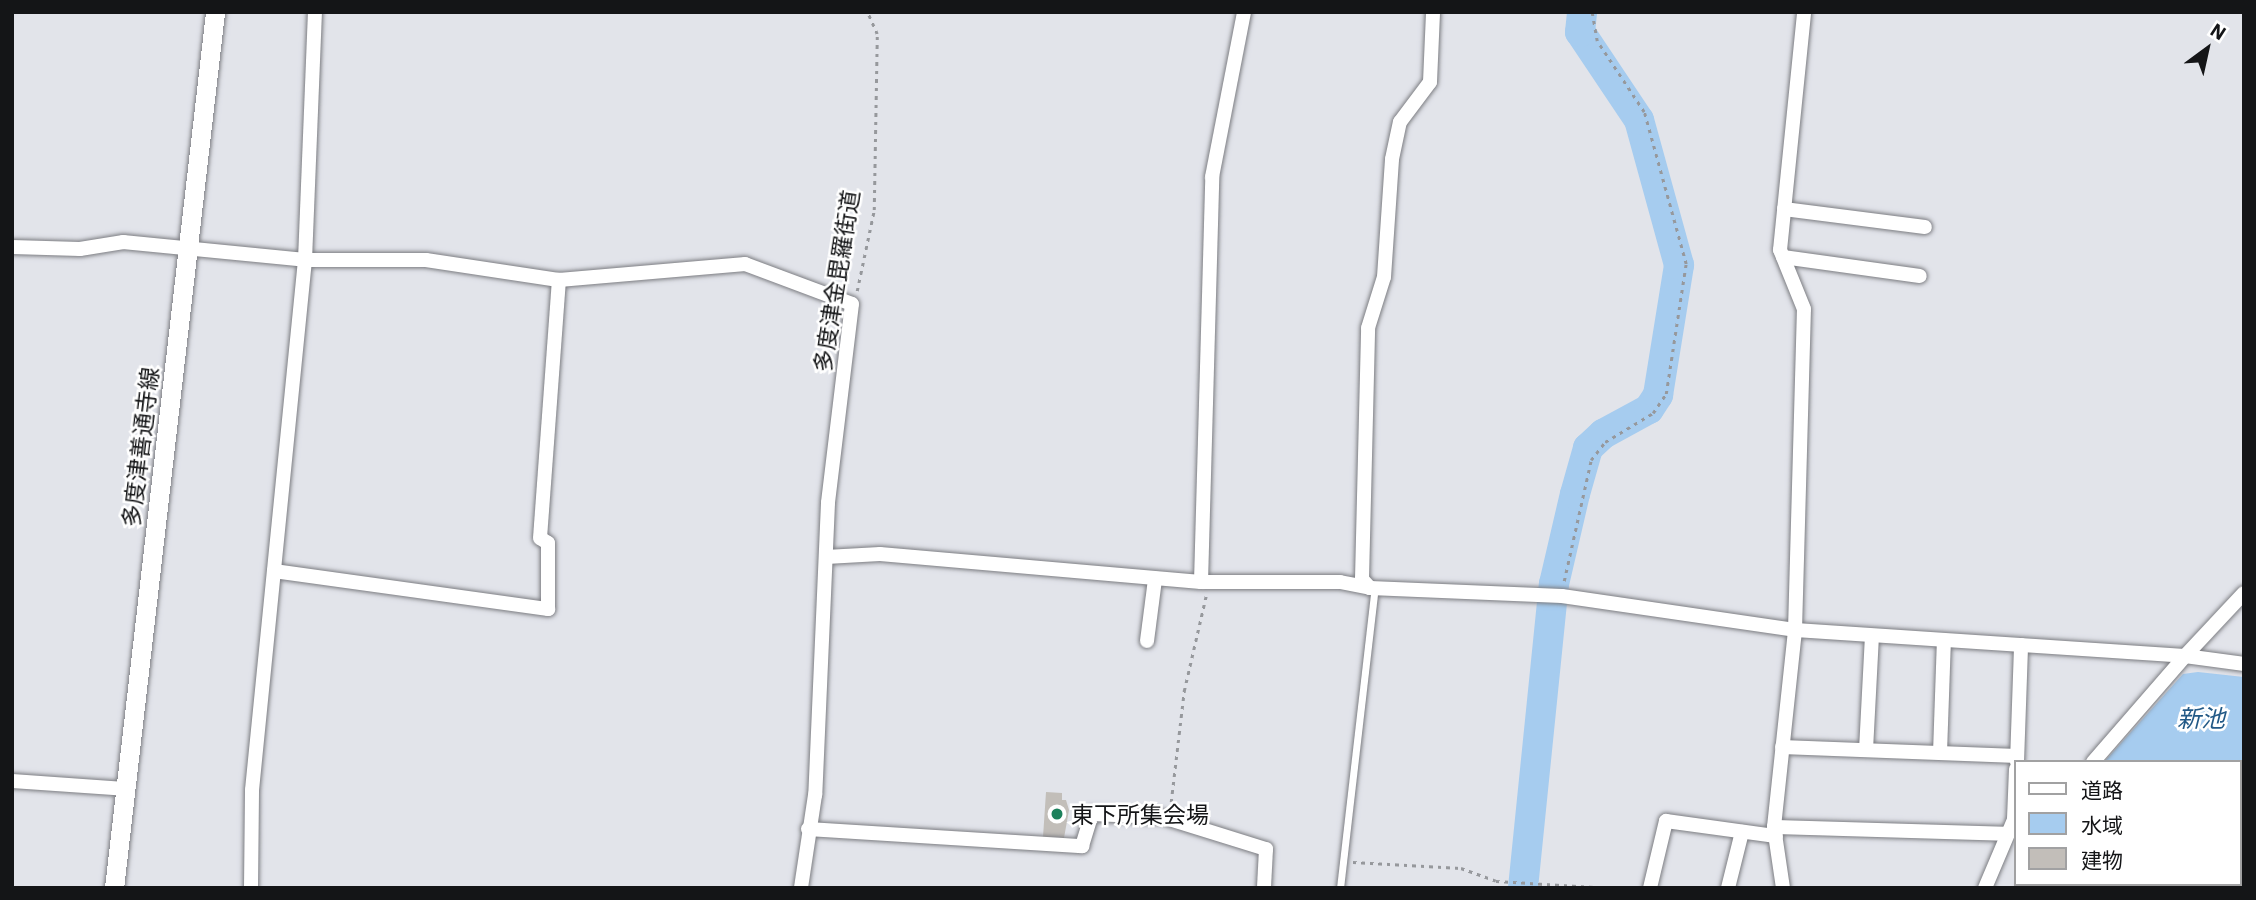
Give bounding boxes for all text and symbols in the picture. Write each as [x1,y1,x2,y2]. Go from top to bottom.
north arrow [2172,14,2242,84]
text: N [2206,18,2231,45]
street label: 多度津金毘羅街道 [808,188,864,374]
street label: 多度津善通寺線 [116,365,164,529]
water label: 新池 [2177,705,2225,733]
legend [2014,760,2242,886]
text: 道路 [2081,776,2123,804]
place label: 東下所集会場 [1071,800,1209,828]
marker: 東下所集会場 [1049,806,1065,822]
text: 水域 [2081,811,2123,839]
text: 建物 [2081,846,2123,874]

